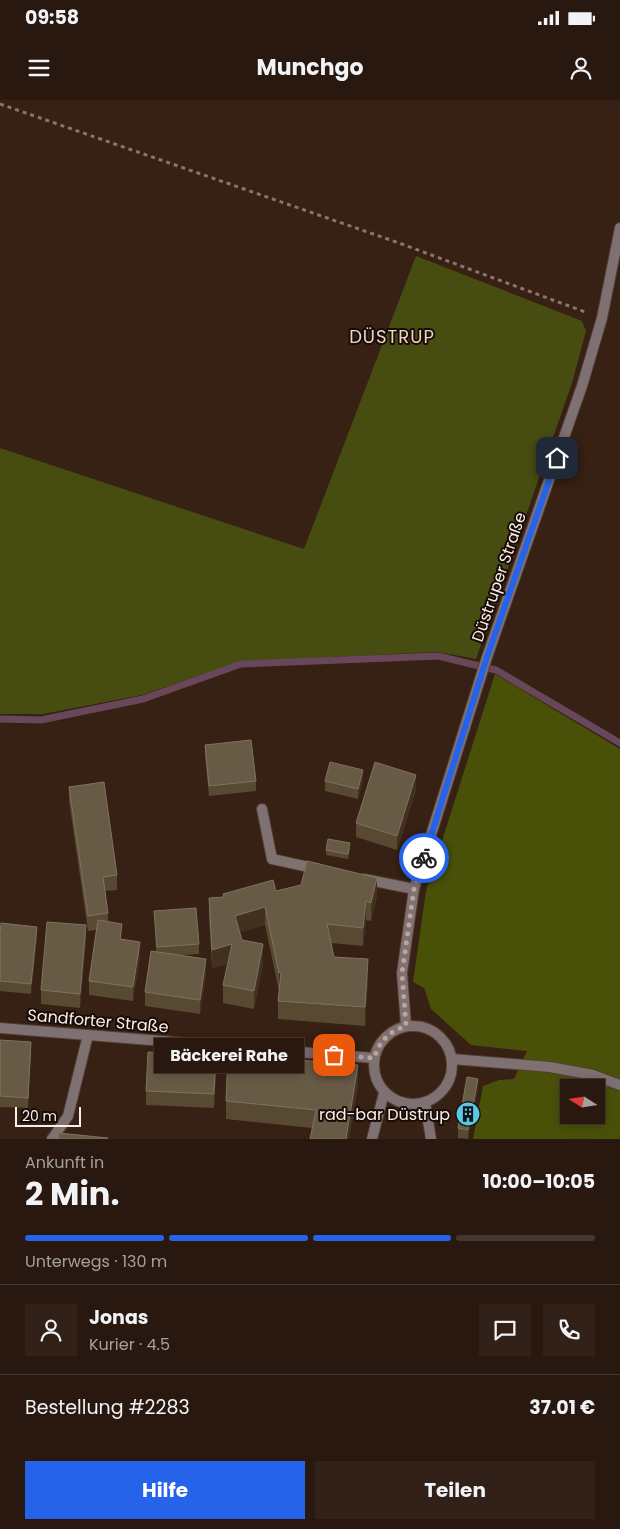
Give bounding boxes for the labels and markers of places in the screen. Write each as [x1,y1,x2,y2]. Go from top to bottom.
pin [536,437,578,479]
pin [313,1034,355,1076]
callout: Bäckerei Rahe [154,1038,304,1072]
building icon: rad-bar Düstrup [455,1101,481,1127]
place label: rad-bar Düstrup [319,1103,450,1126]

